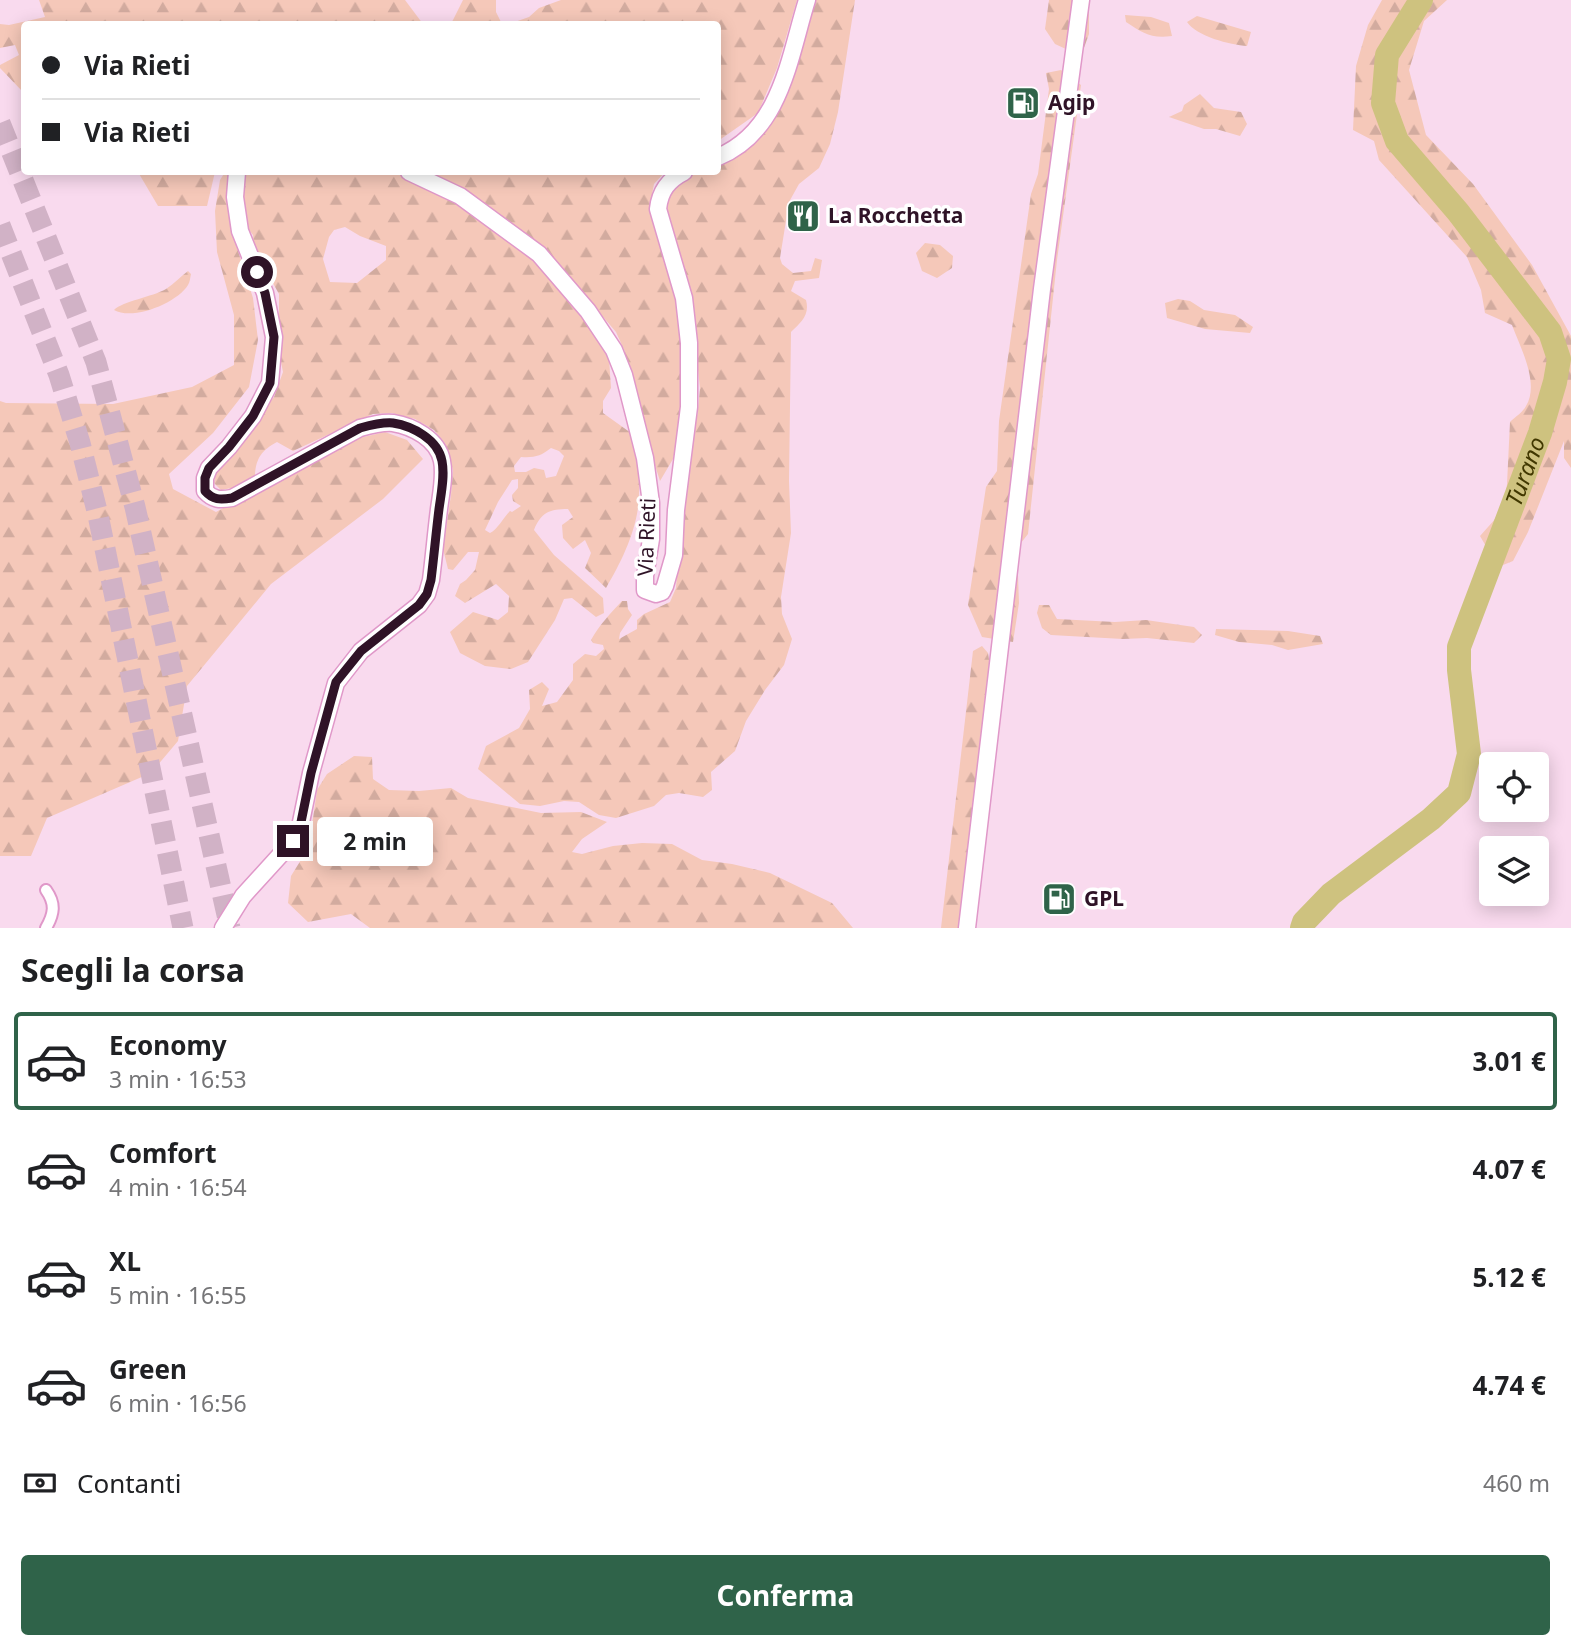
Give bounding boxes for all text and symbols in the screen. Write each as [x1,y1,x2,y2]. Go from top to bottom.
text: Via Rieti [84,47,190,83]
fuel station icon: Agip [1004,84,1042,122]
place label: Agip [1048,88,1095,116]
text: Via Rieti [84,114,190,150]
restaurant icon: La Rocchetta [784,197,822,235]
place label: La Rocchetta [828,201,963,229]
route start [241,256,273,288]
water label: Turano [1497,432,1552,510]
street label: Via Rieti [631,497,661,577]
map controls [1479,752,1549,906]
button: locate [1479,752,1549,822]
callout: 2 min [318,816,433,866]
route end [277,825,309,857]
text: 2 min [343,825,407,857]
button: layers [1479,836,1549,906]
fuel station icon: GPL [1040,880,1078,918]
place label: GPL [1084,884,1124,912]
text: Scegli la corsa [21,948,245,991]
text: Economy [109,1027,227,1063]
icon: car [25,1030,88,1093]
text: 3.01 € [1472,1043,1546,1079]
text: 3 min · 16:53 [109,1063,247,1095]
text: Comfort [109,1135,217,1171]
icon: car [25,1138,88,1201]
text: 4.07 € [1472,1151,1546,1187]
text: 4 min · 16:54 [109,1171,247,1203]
text: XL [109,1243,141,1279]
icon: car [25,1246,88,1309]
text: 5.12 € [1472,1259,1546,1295]
text: 5 min · 16:55 [109,1279,247,1311]
text: Green [109,1351,187,1387]
icon: car [25,1354,88,1417]
text: 4.74 € [1472,1367,1546,1403]
text: 6 min · 16:56 [109,1387,247,1419]
icon: cash [21,1464,59,1502]
text: Contanti [77,1465,181,1501]
text: 460 m [1483,1467,1550,1499]
button: Conferma [21,1555,1550,1635]

